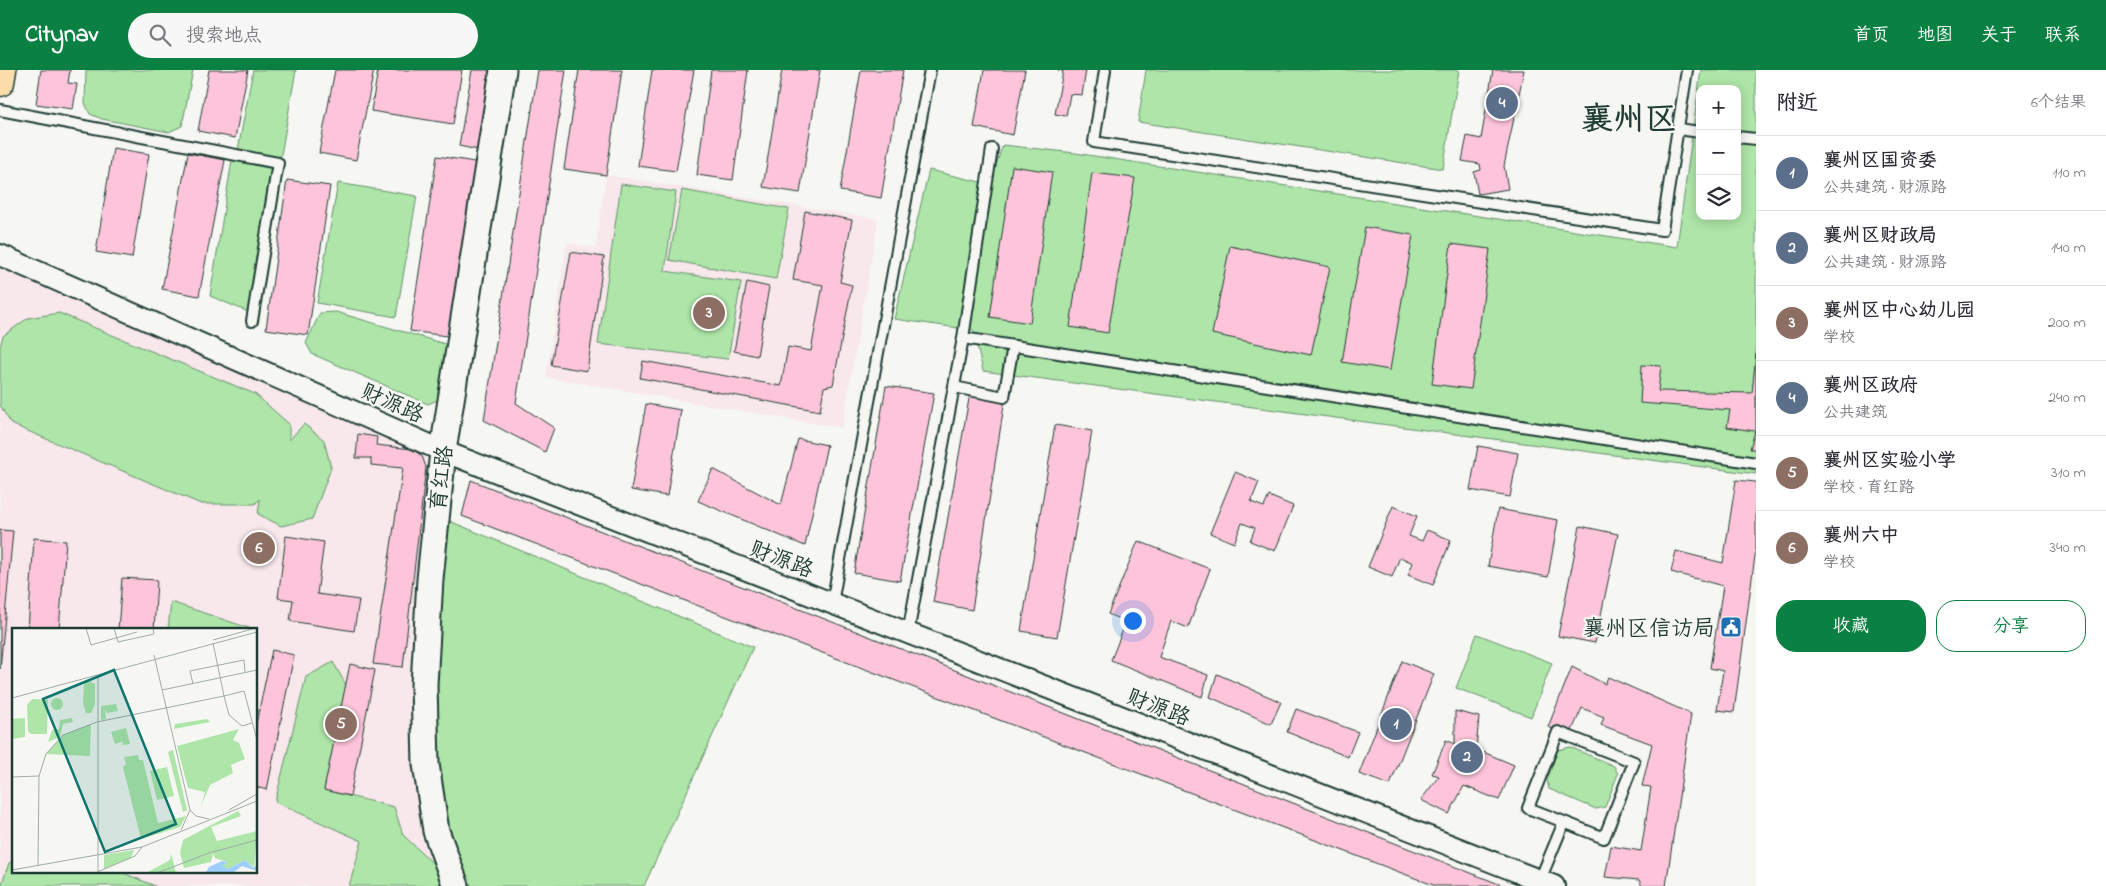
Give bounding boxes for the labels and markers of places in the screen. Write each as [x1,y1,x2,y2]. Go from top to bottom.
pin: 4 [1486,84,1518,122]
pin: 3 [693,294,725,332]
pin: 6 [243,529,275,567]
place label: 襄州区信访局 [1583,614,1715,646]
public building icon: 襄州区信访局 [1719,615,1743,639]
pin: 5 [325,705,357,743]
pin: 1 [1380,705,1412,743]
pin: 2 [1451,738,1483,776]

